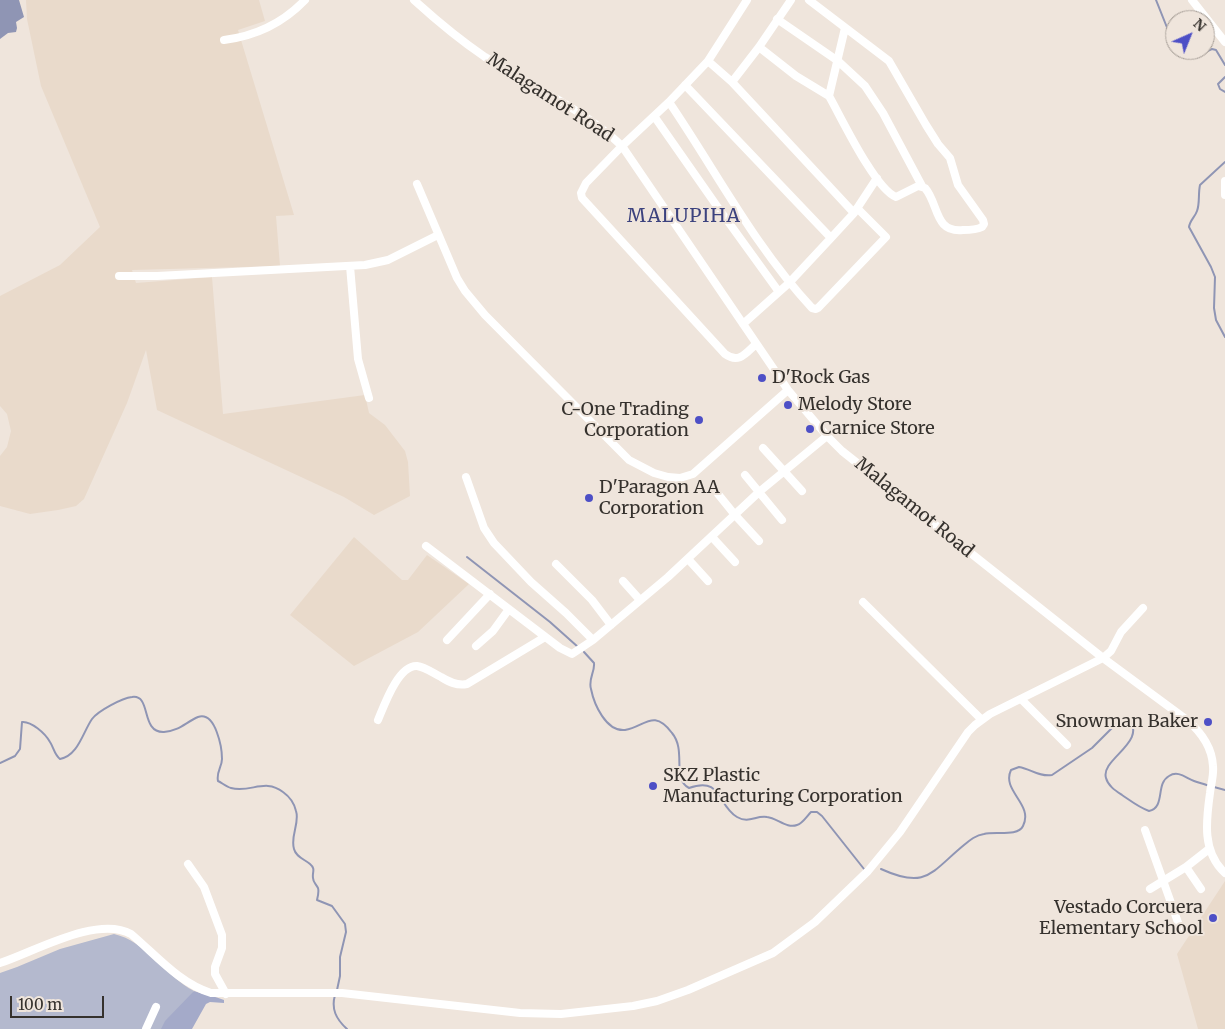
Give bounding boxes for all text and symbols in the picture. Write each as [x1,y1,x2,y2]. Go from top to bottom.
north arrow [1165,10,1215,60]
text: N [1189,15,1210,35]
street label: Malagamot Road [483,49,617,147]
district label: MALUPIHA [626,206,742,228]
place label: D'Rock Gas [772,367,870,389]
marker: D'Rock Gas [756,372,768,384]
place label: Melody Store [798,394,912,416]
place label: C-One Trading Corporation [561,399,689,442]
marker: Melody Store [782,399,794,411]
marker: C-One Trading Corporation [693,414,705,426]
place label: Carnice Store [820,418,935,440]
marker: Carnice Store [804,423,816,435]
street label: Malagamot Road [850,453,978,563]
place label: D'Paragon AA Corporation [599,477,720,520]
marker: D'Paragon AA Corporation [583,492,595,504]
place label: Snowman Baker [1055,711,1198,733]
marker: Snowman Baker [1202,716,1214,728]
place label: SKZ Plastic Manufacturing Corporation [663,765,903,808]
marker: SKZ Plastic Manufacturing Corporation [647,780,659,792]
place label: Vestado Corcuera Elementary School [1039,897,1203,940]
marker: Vestado Corcuera Elementary School [1207,912,1219,924]
scale bar [12,986,106,1018]
text: 100 m [18,995,62,1014]

